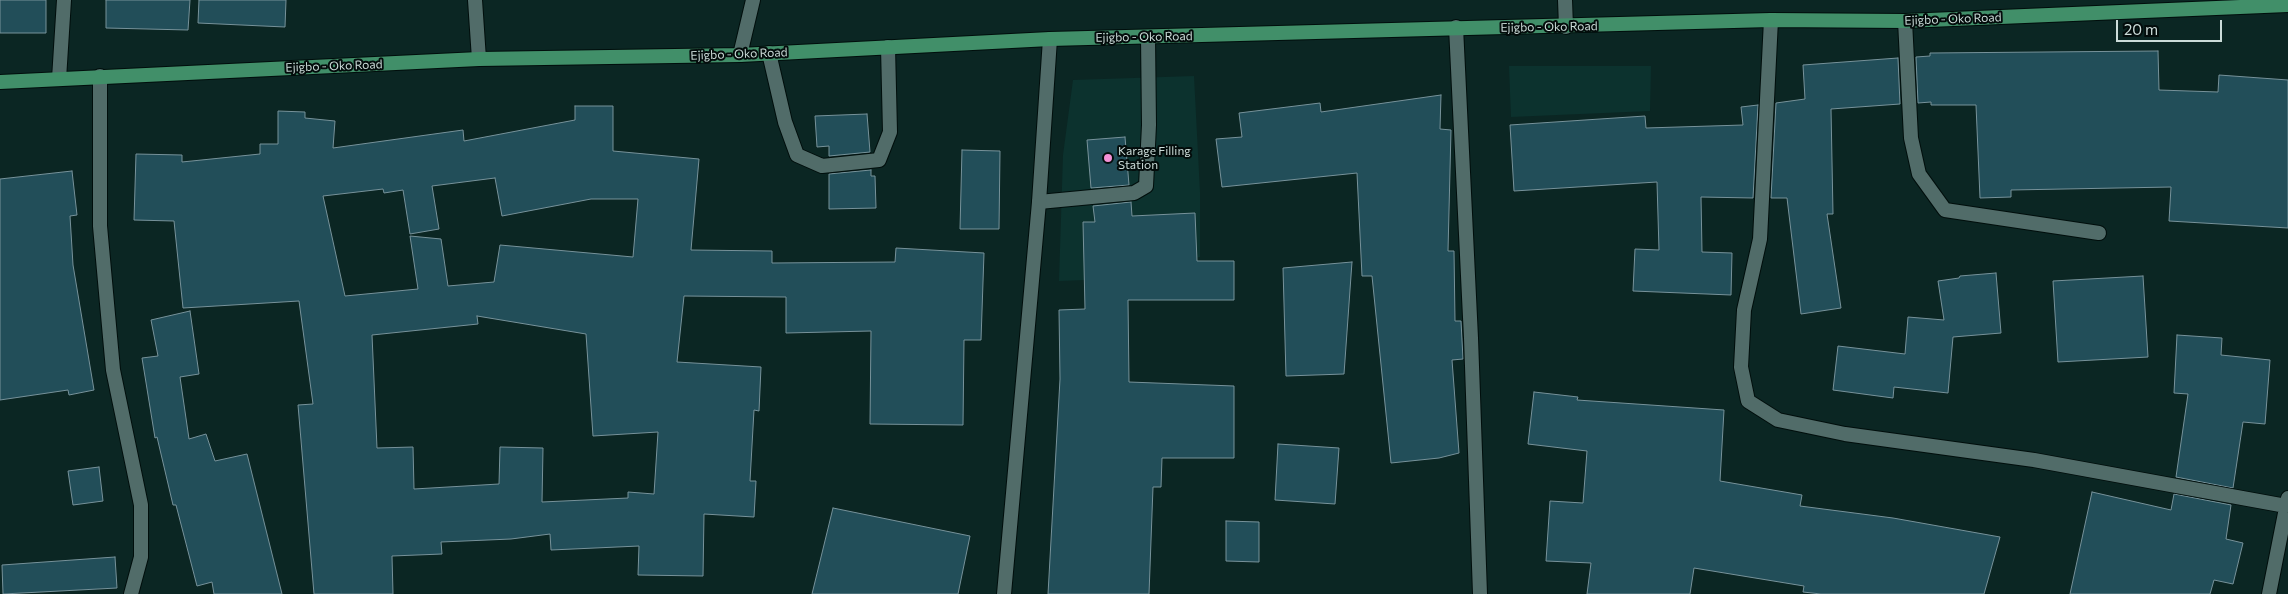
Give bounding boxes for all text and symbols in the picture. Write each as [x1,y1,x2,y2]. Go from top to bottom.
street label: Ejigbo - Oko Road [1904,10,2002,28]
scale bar [2118,10,2224,42]
street label: Ejigbo - Oko Road [1500,19,1598,35]
text: 20 m [2124,20,2158,38]
street label: Ejigbo - Oko Road [1095,29,1193,45]
street label: Ejigbo - Oko Road [690,45,788,63]
street label: Ejigbo - Oko Road [285,57,383,75]
place label: Karage Filling Station [1118,144,1191,172]
marker: Karage Filling Station [1102,152,1114,164]

